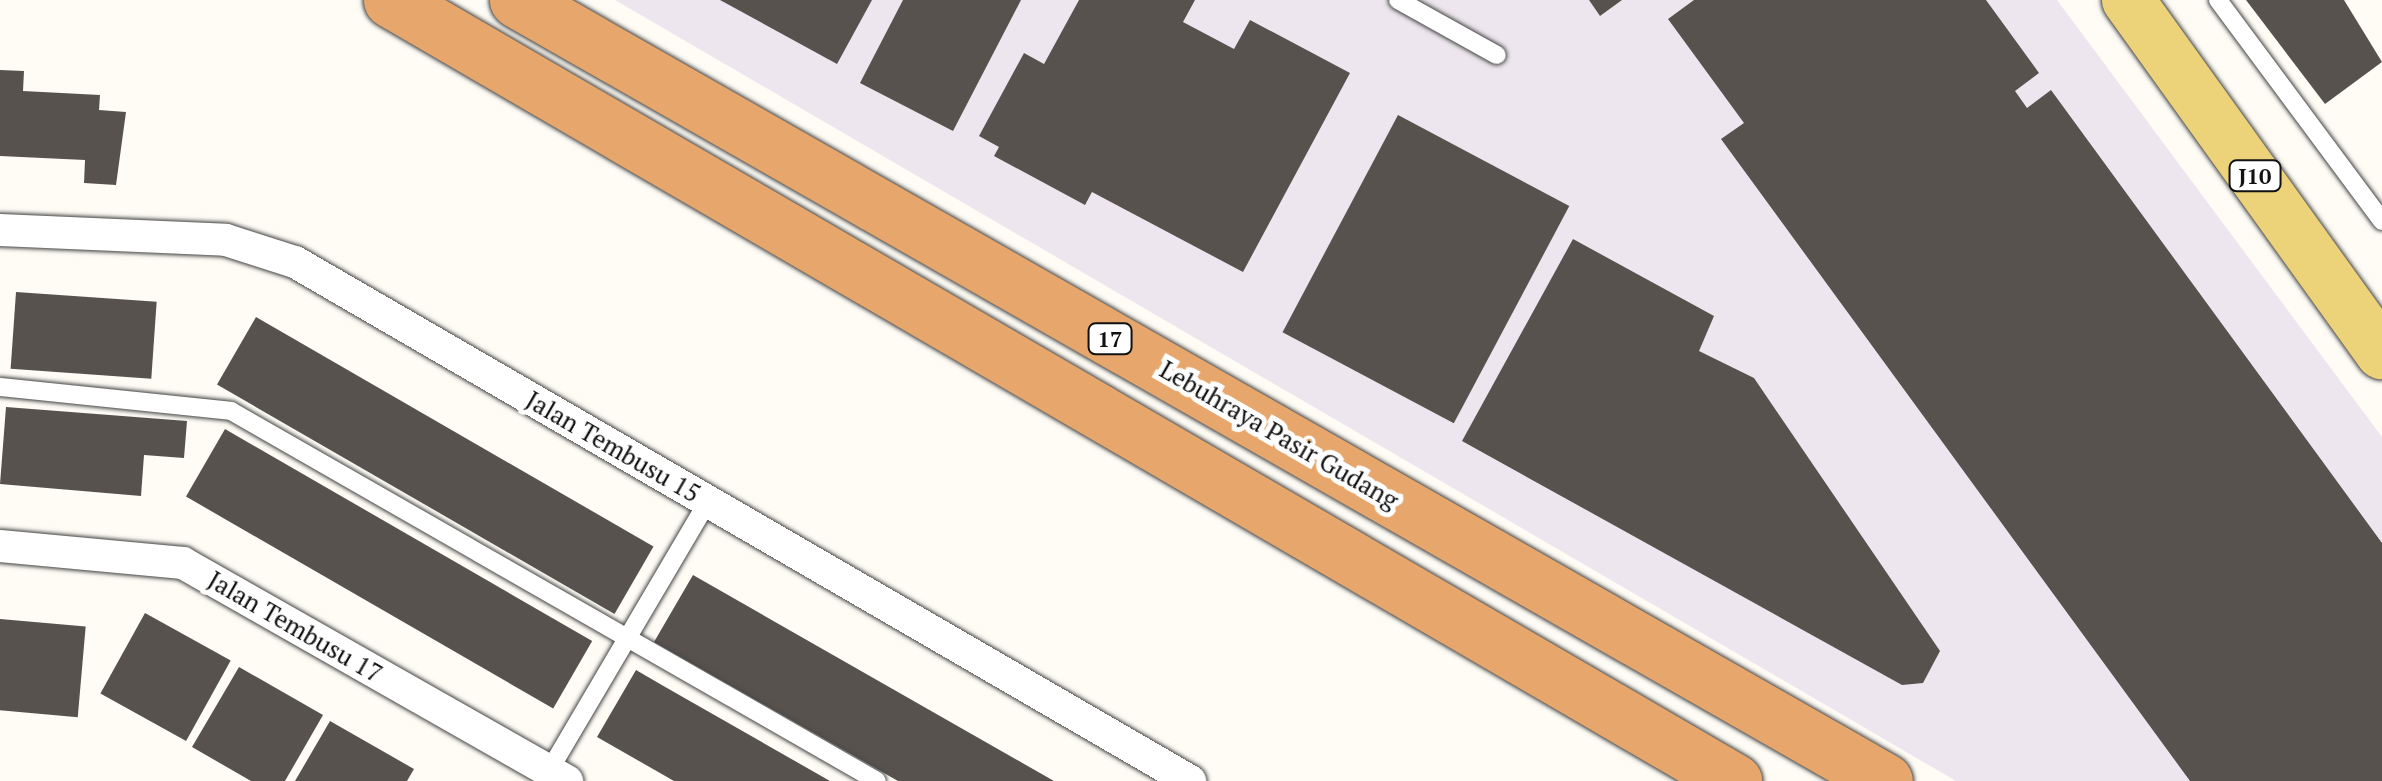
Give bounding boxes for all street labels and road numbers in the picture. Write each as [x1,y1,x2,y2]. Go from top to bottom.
road number: J10 [2228,159,2282,193]
road number: 17 [1088,322,1132,356]
street label: Lebuhraya Pasir Gudang [1155,354,1403,516]
street label: Jalan Tembusu 15 [521,385,705,509]
street label: Jalan Tembusu 17 [203,565,387,689]

